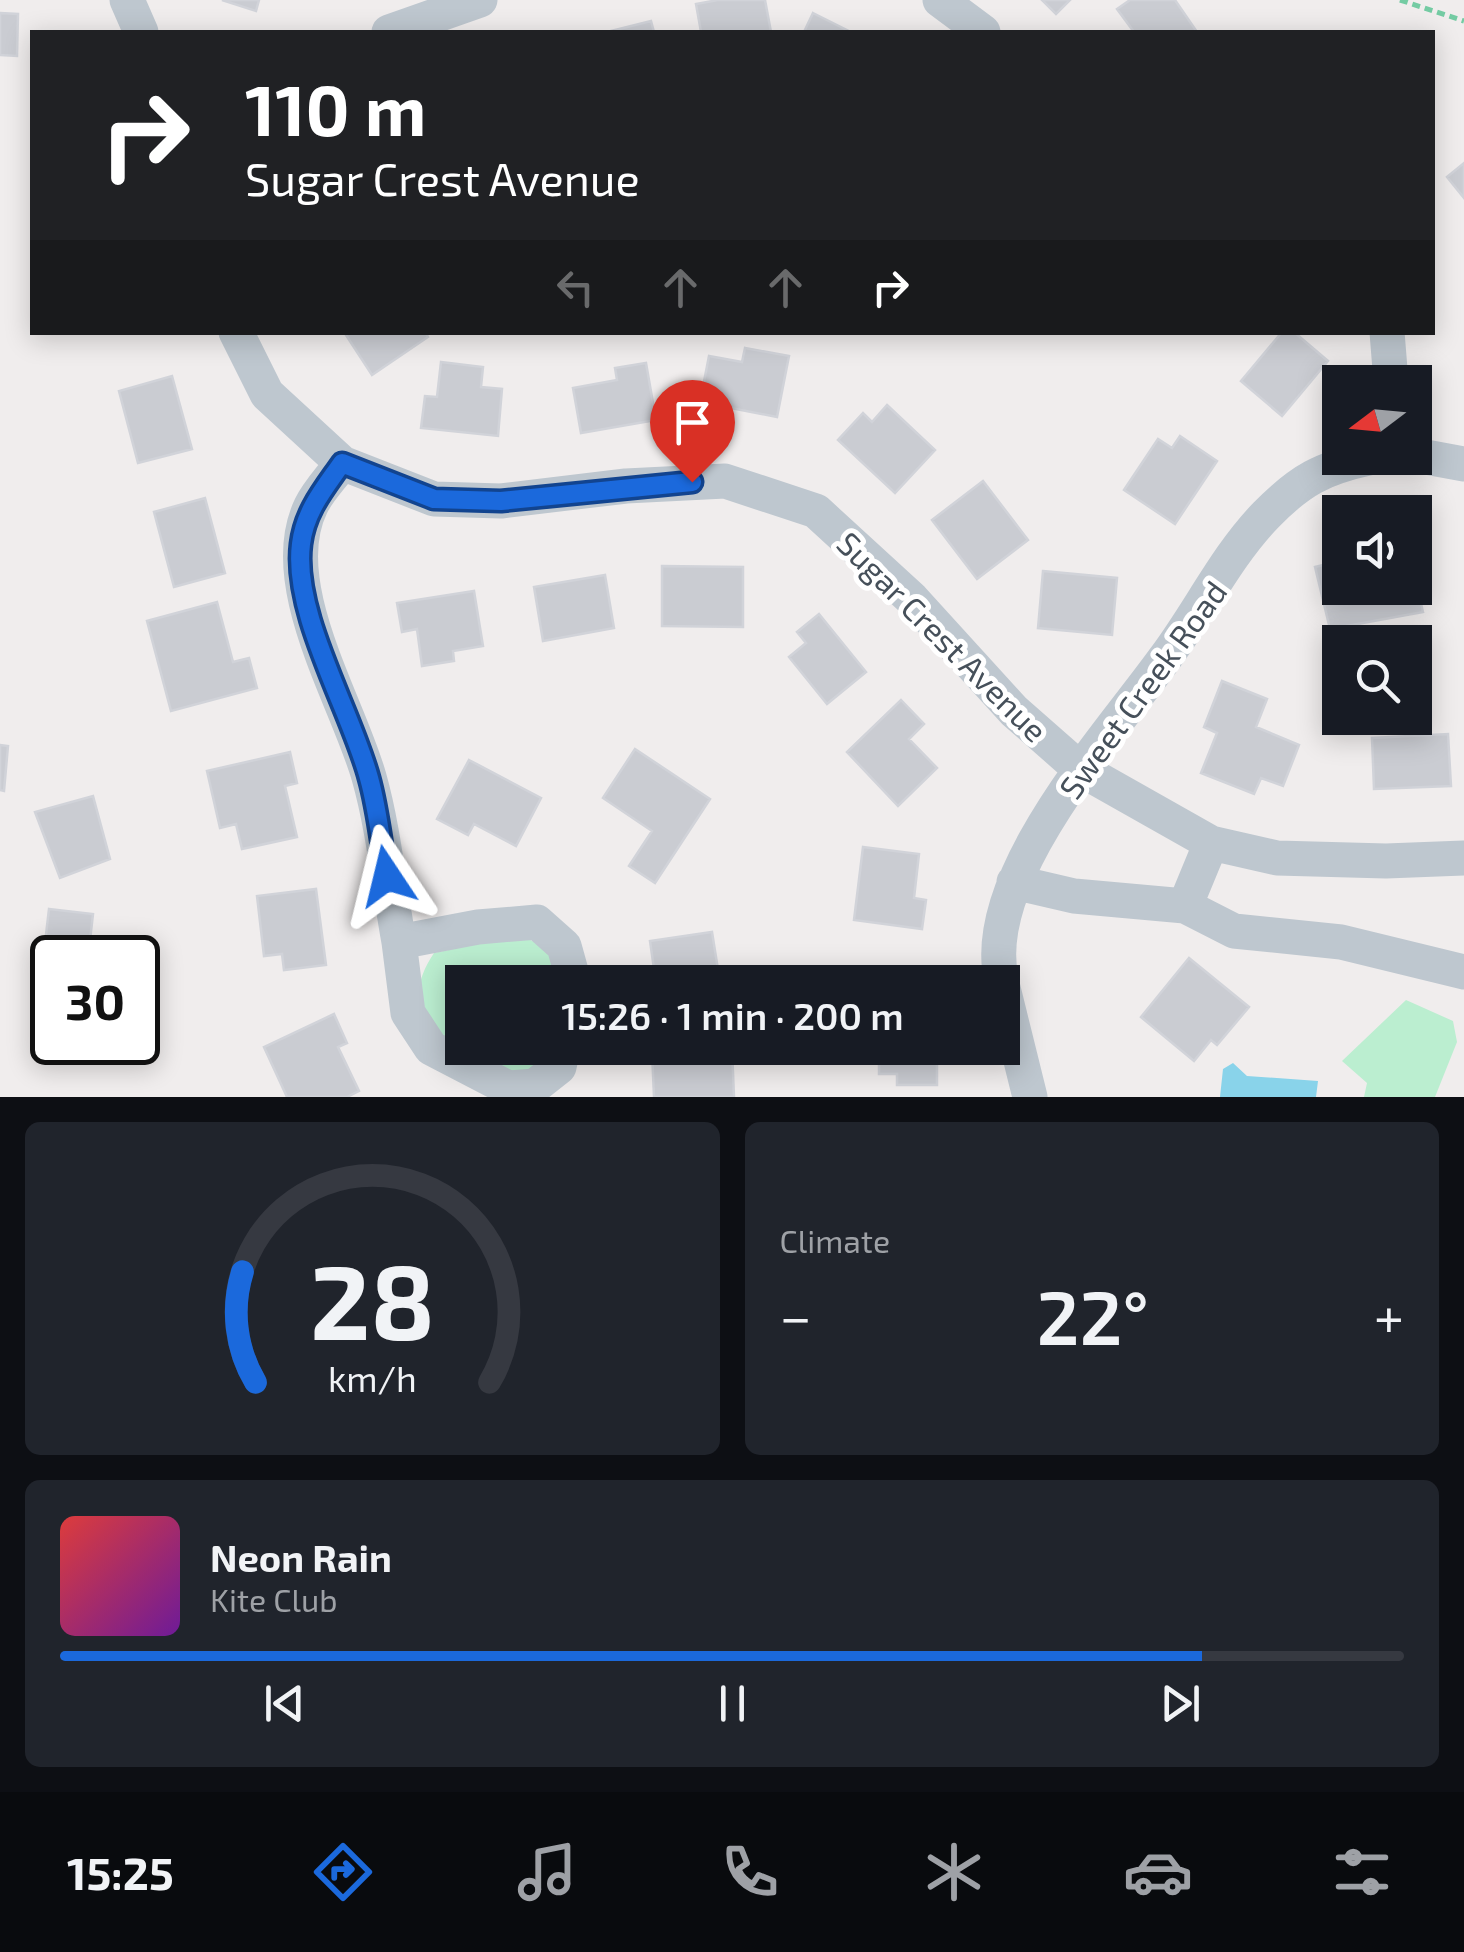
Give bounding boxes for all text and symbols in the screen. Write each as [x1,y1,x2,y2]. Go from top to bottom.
text: 110 m [245,66,426,150]
icon: right [80,70,210,200]
text: Sugar Crest Avenue [245,151,640,205]
icon: left [548,260,603,315]
icon: ahead [653,260,708,315]
icon: ahead [758,260,813,315]
icon: right [863,260,918,315]
north arrow [1322,365,1432,475]
map controls [1322,365,1432,735]
pin [650,380,735,483]
icon: arrive [665,395,720,450]
button: sound [1322,495,1432,605]
street label: Sugar Crest Avenue [830,523,1056,749]
street label: Sweet Creek Road [1050,573,1234,805]
button: search [1322,625,1432,735]
position arrow [335,824,439,928]
speed limit sign: 30 [30,935,160,1065]
text: 15:26 · 1 min · 200 m [561,992,904,1038]
text: Climate [780,1221,890,1259]
text: 28 [310,1236,435,1361]
text: 22° [1037,1270,1149,1360]
text: − [780,1282,812,1348]
text: + [1374,1282,1404,1348]
text: km/h [328,1356,417,1399]
text: Neon Rain [210,1534,392,1580]
text: Kite Club [210,1580,338,1618]
icon: previous [257,1676,312,1731]
icon: pause [705,1676,760,1731]
icon: next [1153,1676,1208,1731]
icon: directions [308,1837,378,1907]
icon: music [512,1837,582,1907]
icon: phone [715,1837,785,1907]
icon: climate [919,1837,989,1907]
icon: car [1123,1837,1193,1907]
icon: filters [1327,1837,1397,1907]
text: 15:25 [67,1845,174,1899]

